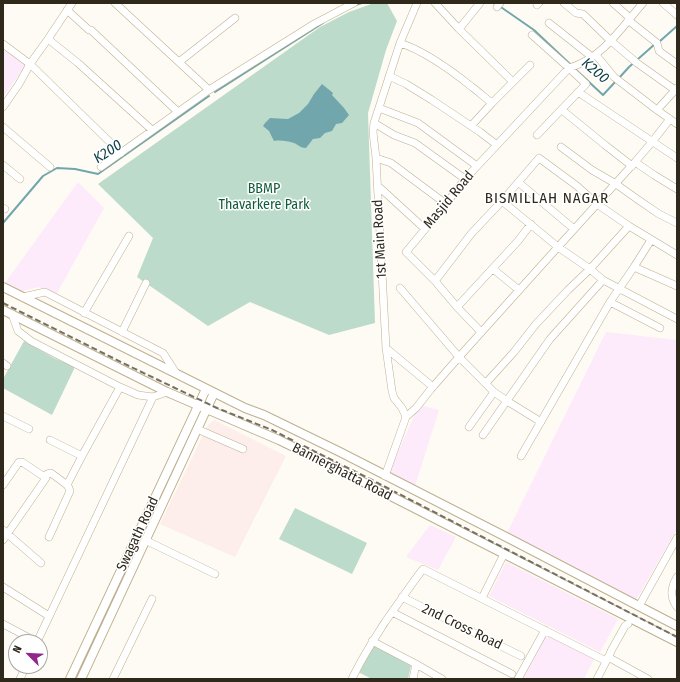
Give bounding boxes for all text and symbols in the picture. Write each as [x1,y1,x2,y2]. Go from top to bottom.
water label: K200 [578,54,612,88]
water label: K200 [90,136,126,168]
street label: Masjid Road [420,168,478,232]
park label: BBMP Thavarkere Park [218,181,310,214]
district label: BISMILLAH NAGAR [485,190,609,208]
street label: 1st Main Road [370,199,390,279]
street label: Bannerghatta Road [289,440,395,504]
street label: Swagath Road [113,494,163,574]
street label: 2nd Cross Road [419,600,505,654]
north arrow [8,634,48,674]
text: N [10,644,25,655]

